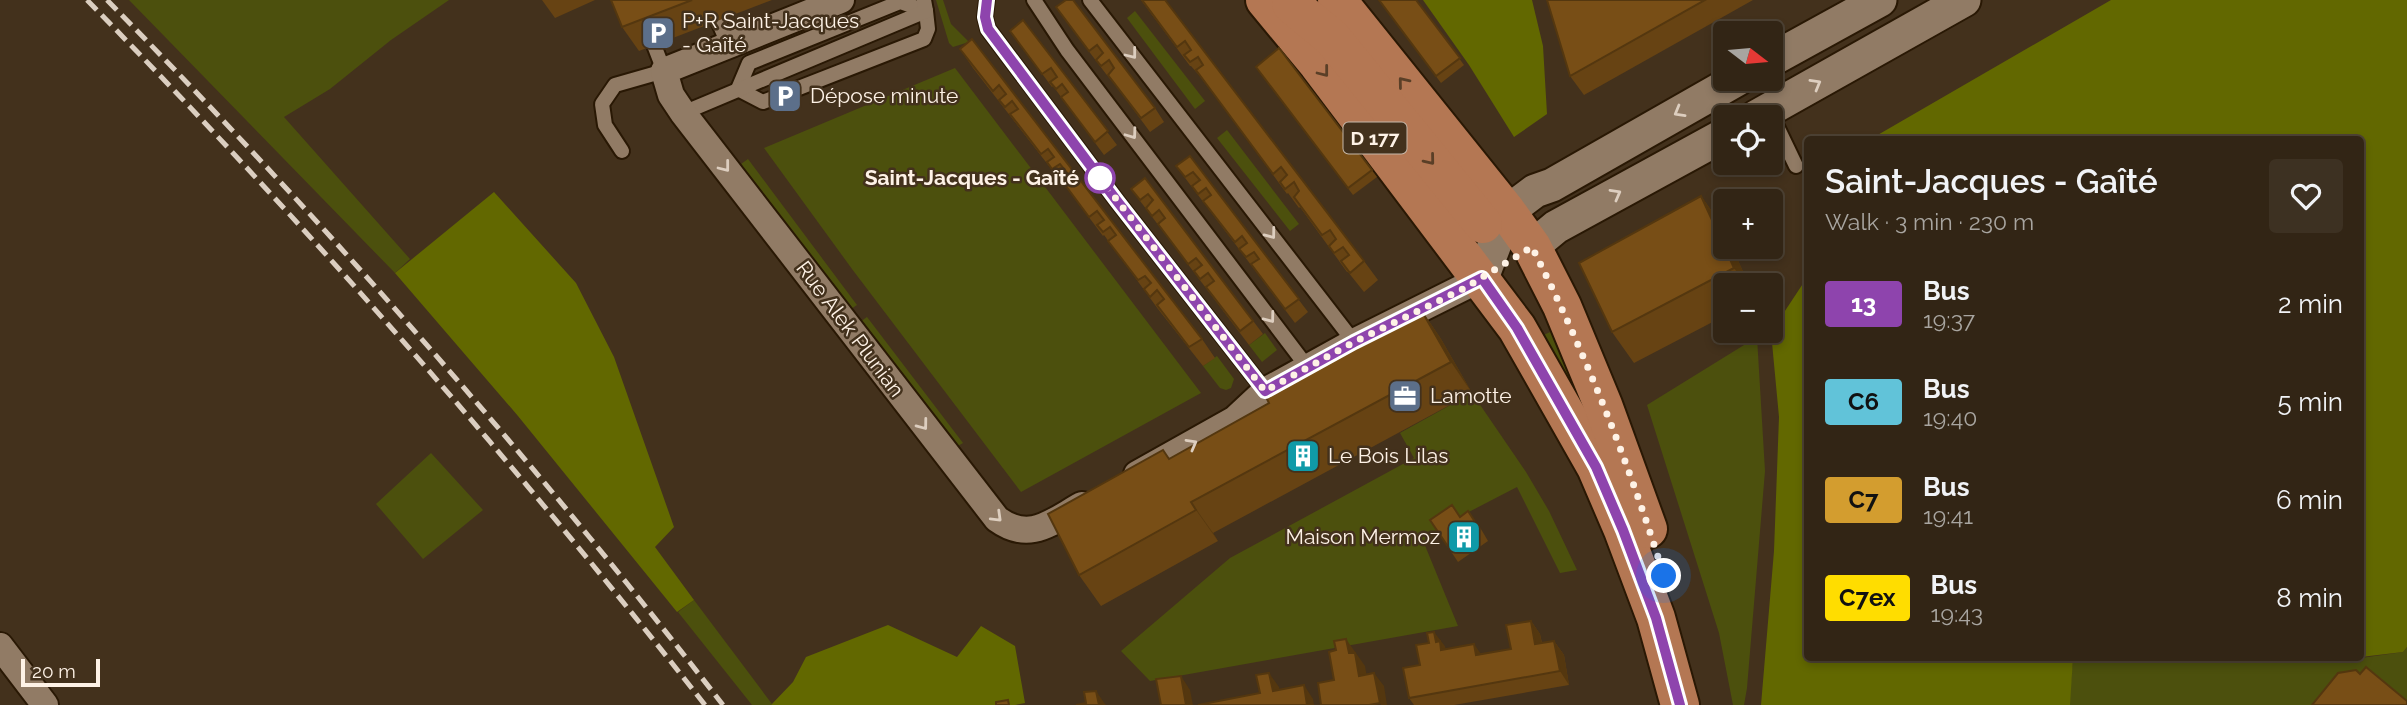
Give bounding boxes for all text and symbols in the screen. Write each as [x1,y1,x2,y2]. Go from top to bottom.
place label: P+R Saint-Jacques - Gaîté [682,8,859,57]
parking icon: P+R Saint-Jacques - Gaîté [639,14,677,52]
north arrow [1713,21,1783,91]
map controls [1713,21,1783,343]
one-way arrow [1123,46,1136,59]
one-way arrow [1315,64,1328,76]
parking icon: Dépose minute [766,77,804,115]
one-way arrow [1398,77,1411,89]
one-way arrow [1808,79,1821,92]
place label: Dépose minute [810,83,958,108]
one-way arrow [1673,104,1686,117]
button: locate [1713,105,1783,175]
road number: D 177 [1344,122,1406,154]
one-way arrow [1124,126,1136,139]
one-way arrow [1422,151,1434,164]
one-way arrow [716,159,729,172]
button: heart [2269,159,2343,233]
text: Saint-Jacques - Gaîté [1825,162,2158,201]
marker: Saint-Jacques - Gaîté [1085,163,1115,193]
place label: Saint-Jacques - Gaîté [865,165,1079,190]
one-way arrow [1609,189,1621,203]
button: + [1713,189,1783,259]
text: Walk · 3 min · 230 m [1825,208,2034,235]
one-way arrow [1262,227,1275,239]
street label: Rue Alek Plunian [791,256,910,402]
button: − [1713,273,1783,343]
text: Bus [1923,276,1970,306]
text: 13 [1851,289,1876,318]
text: 2 min [2278,289,2343,319]
text: 19:37 [1923,306,1975,333]
one-way arrow [1262,310,1274,323]
text: Bus [1923,374,1970,404]
office icon: Lamotte [1386,377,1424,415]
place label: Lamotte [1430,383,1512,408]
text: C6 [1848,387,1879,416]
text: 5 min [2277,387,2343,417]
text: 19:40 [1923,404,1977,431]
one-way arrow [915,417,928,430]
building icon: Le Bois Lilas [1284,437,1322,475]
one-way arrow [1184,439,1197,452]
place label: Le Bois Lilas [1328,443,1448,468]
text: Bus [1923,472,1970,502]
text: C7 [1849,485,1878,514]
text: 6 min [2276,485,2343,515]
text: 19:41 [1923,502,1973,529]
one-way arrow [988,509,1001,521]
building icon: Maison Mermoz [1445,518,1483,556]
place label: Maison Mermoz [1286,524,1440,549]
your location [1646,558,1681,593]
text: Bus [1931,570,1977,600]
text: C7ex [1839,583,1896,612]
text: 8 min [2276,583,2343,613]
text: 19:43 [1931,600,1983,627]
scale bar [21,656,100,688]
text: 20 m [32,660,76,682]

